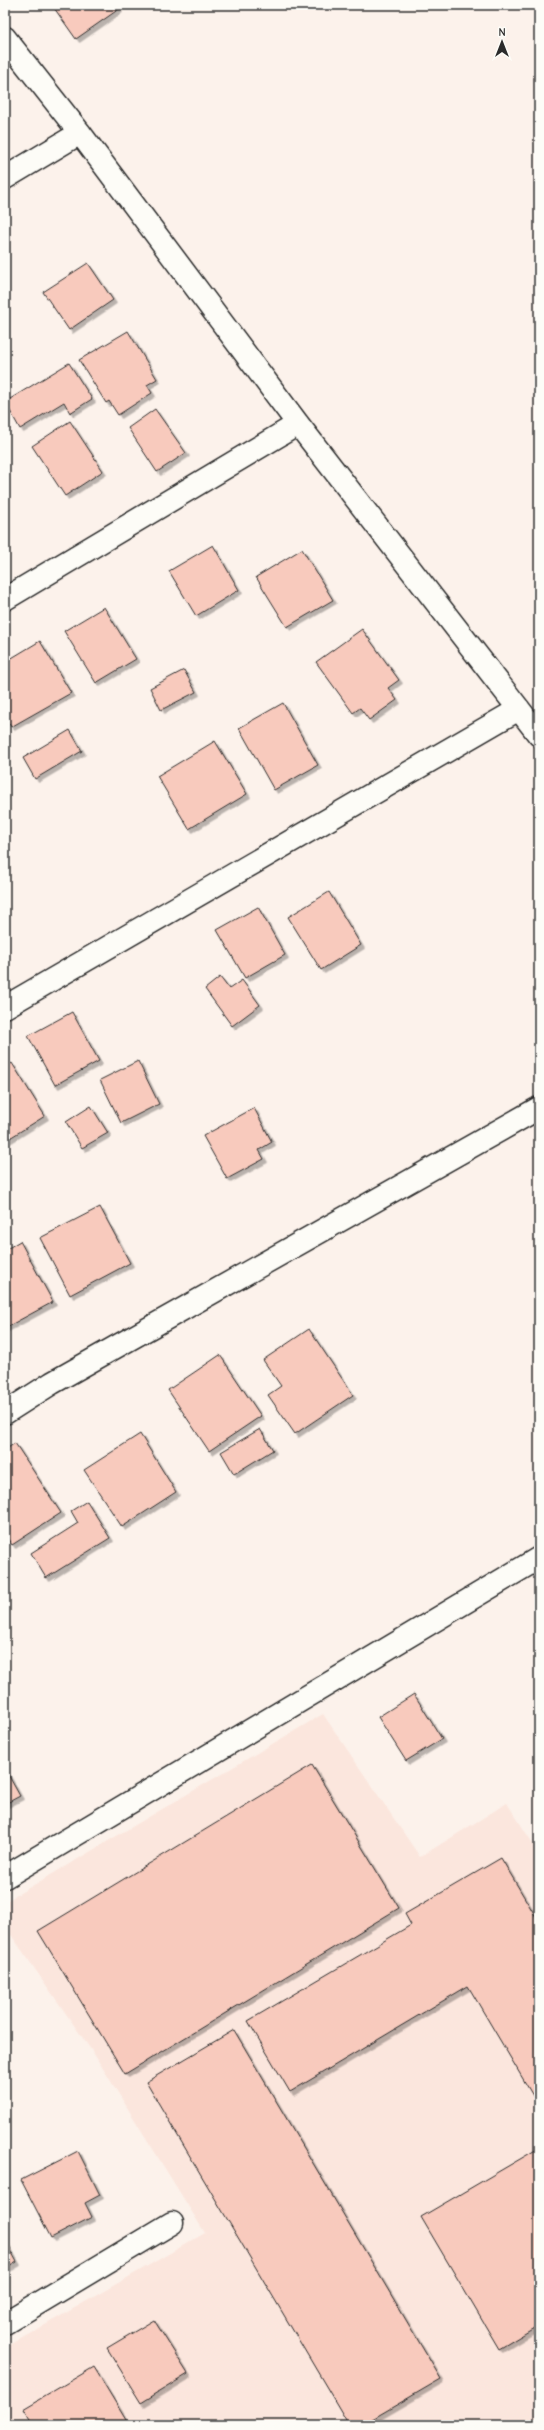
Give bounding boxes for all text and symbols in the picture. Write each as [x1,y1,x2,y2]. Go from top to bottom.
north arrow [482,22,522,62]
text: N [498,26,506,39]

